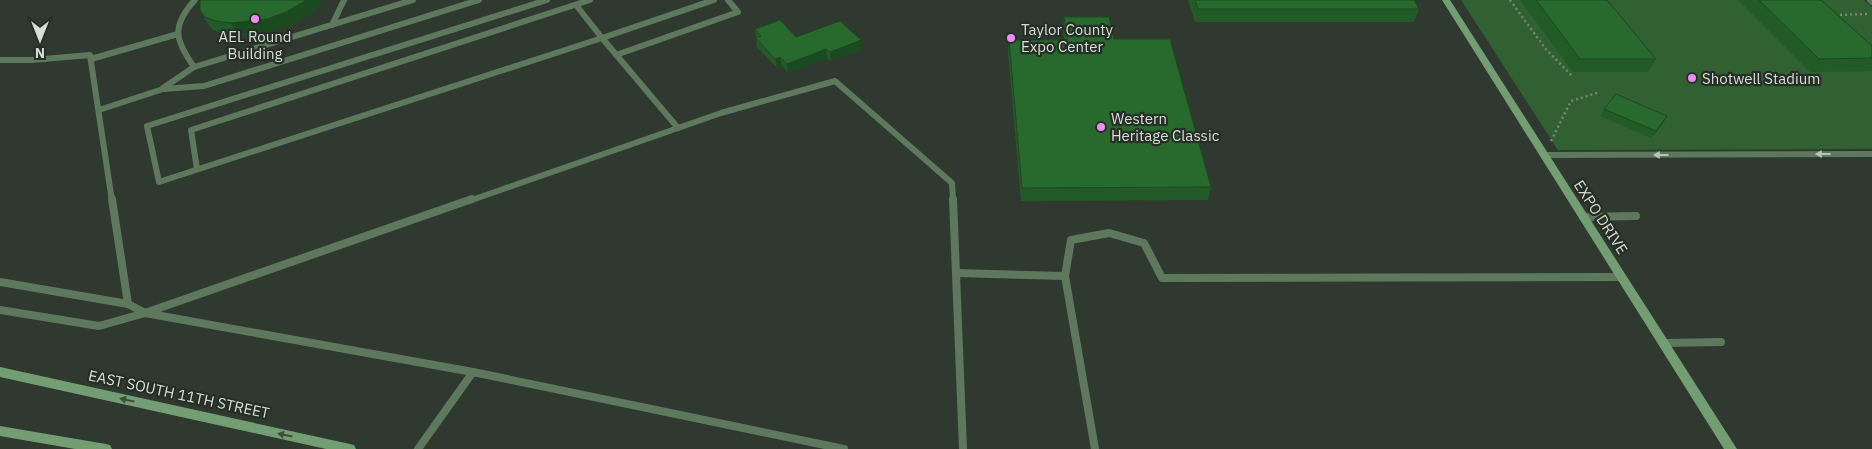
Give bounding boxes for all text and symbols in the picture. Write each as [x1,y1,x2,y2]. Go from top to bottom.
marker: AEL Round Building [249,13,261,25]
north arrow [15,15,65,65]
place label: Taylor County Expo Center [1021,20,1113,56]
place label: AEL Round Building [219,27,291,63]
marker: Taylor County Expo Center [1005,32,1017,44]
text: N [35,44,45,62]
place label: Shotwell Stadium [1702,69,1820,88]
marker: Shotwell Stadium [1686,72,1698,84]
place label: Western Heritage Classic [1111,109,1220,145]
marker: Western Heritage Classic [1095,121,1107,133]
one-way arrow [1815,150,1831,158]
one-way arrow [1653,151,1669,159]
street label: EXPO DRIVE [1570,176,1632,258]
street label: EAST SOUTH 11TH STREET [87,366,272,423]
one-way arrow [119,396,134,404]
one-way arrow [278,431,293,439]

